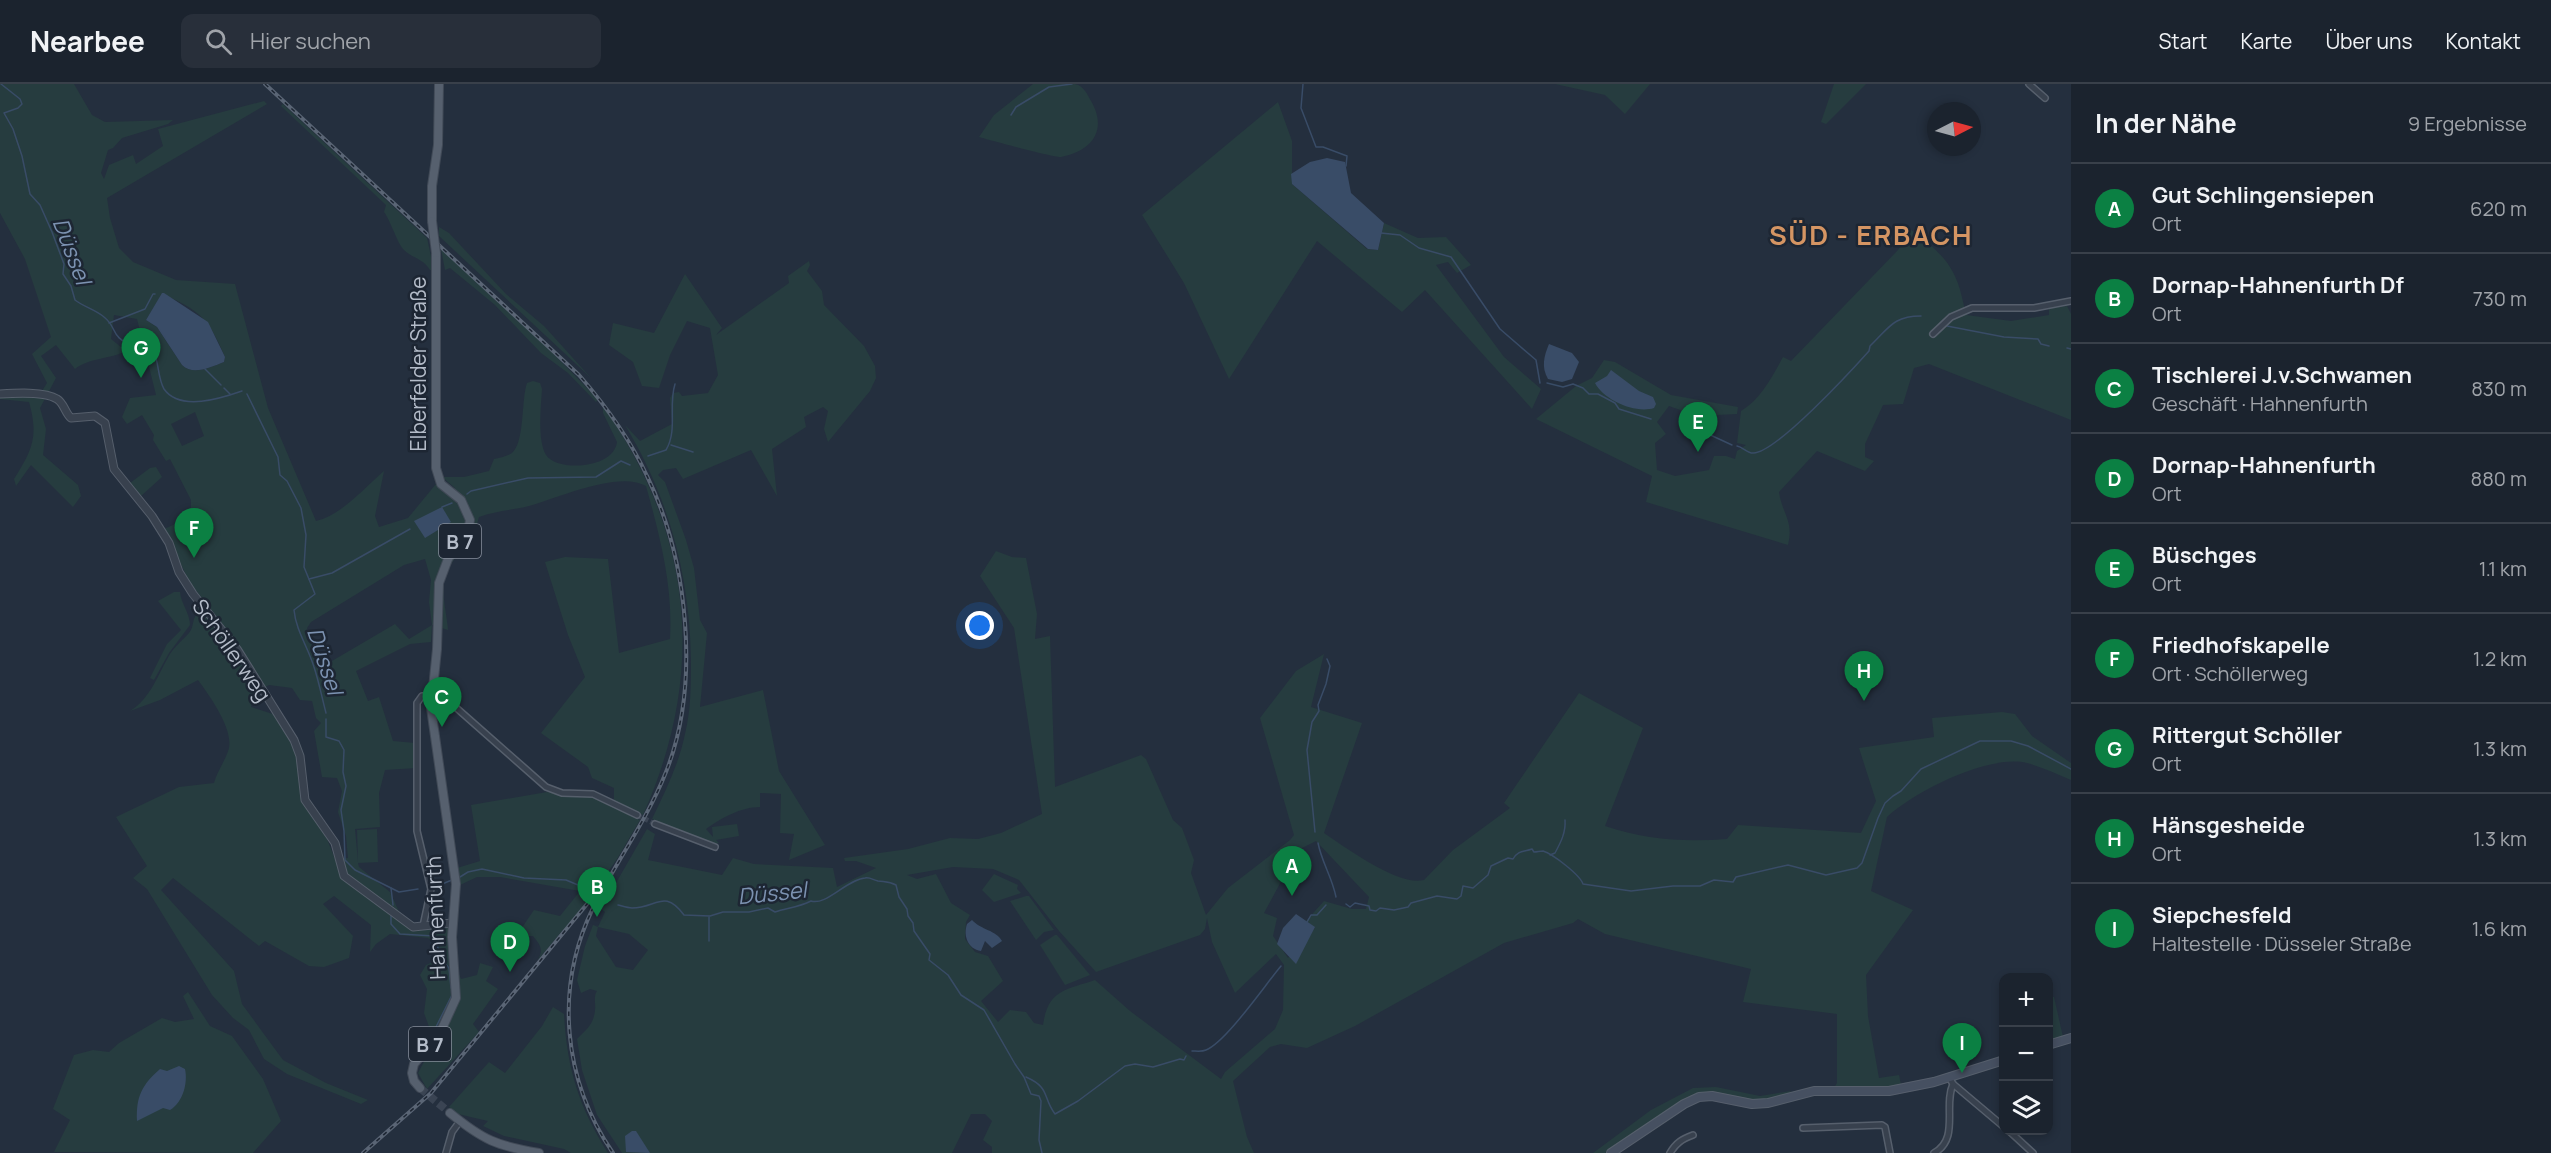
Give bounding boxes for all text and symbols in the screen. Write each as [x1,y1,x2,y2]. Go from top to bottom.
search box [181,14,601,68]
text: Nearbee [30,22,145,60]
icon: search [202,25,235,58]
text: Hier suchen [250,26,371,56]
text: Start [2158,27,2207,55]
text: Karte [2240,27,2292,55]
text: Über uns [2325,27,2413,55]
text: Kontakt [2446,27,2521,55]
north arrow [1927,102,1981,156]
text: In der Nähe [2095,105,2237,141]
text: 9 Ergebnisse [2408,110,2527,137]
text: Gut Schlingensiepen [2152,180,2374,210]
text: A [2108,195,2121,222]
text: 620 m [2470,195,2527,222]
text: Ort [2152,210,2182,237]
water label: Düssel [46,213,99,291]
district label: SÜD - ERBACH [1769,216,1973,253]
text: Dornap-Hahnenfurth Df [2152,270,2404,300]
street label: Elberfelder Straße [404,277,432,451]
text: B [2108,285,2121,312]
text: 730 m [2473,285,2527,312]
text: Ort [2152,300,2182,327]
pin: G [122,328,160,378]
text: Tischlerei J.v.Schwamen [2152,360,2412,390]
text: C [2107,375,2122,402]
text: 830 m [2471,375,2527,402]
text: Geschäft · Hahnenfurth [2152,390,2368,417]
pin: E [1678,402,1718,452]
text: Dornap-Hahnenfurth [2152,450,2376,480]
text: D [2107,465,2122,492]
text: 880 m [2471,465,2527,492]
text: Ort [2152,480,2182,507]
pin: F [174,508,214,558]
road number: B 7 [439,524,481,558]
text: Büschges [2152,540,2257,570]
text: E [2109,555,2120,582]
text: 1.1 km [2479,555,2527,582]
text: Ort [2152,570,2182,597]
street label: Schöllerweg [186,593,278,707]
your location [965,611,994,640]
water label: Düssel [300,624,351,701]
text: Friedhofskapelle [2152,630,2330,660]
text: F [2109,645,2120,672]
text: 1.2 km [2473,645,2527,672]
pin: H [1844,652,1884,701]
text: Ort · Schöllerweg [2152,660,2308,687]
pin: C [422,678,462,727]
text: Rittergut Schöller [2152,720,2342,750]
text: G [2107,735,2122,762]
text: 1.3 km [2473,735,2527,762]
text: Ort [2152,750,2182,777]
text: Hänsgesheide [2152,810,2305,840]
text: H [2107,825,2122,852]
text: 1.3 km [2473,825,2527,852]
text: Ort [2152,840,2182,867]
pin: A [1272,846,1312,896]
street label: Hahnenfurth [419,856,451,980]
pin: B [578,868,616,917]
water label: Düssel [736,874,811,912]
text: Siepchesfeld [2152,900,2292,930]
text: I [2112,915,2117,942]
text: 1.6 km [2472,915,2527,942]
pin: D [490,922,530,972]
text: Haltestelle · Düsseler Straße [2152,930,2412,957]
map controls [1999,973,2053,1135]
button: + [1999,973,2053,1027]
pin: I [1942,1024,1982,1073]
road number: B 7 [409,1027,451,1061]
button: − [1999,1027,2053,1081]
button: layers [1999,1081,2053,1135]

